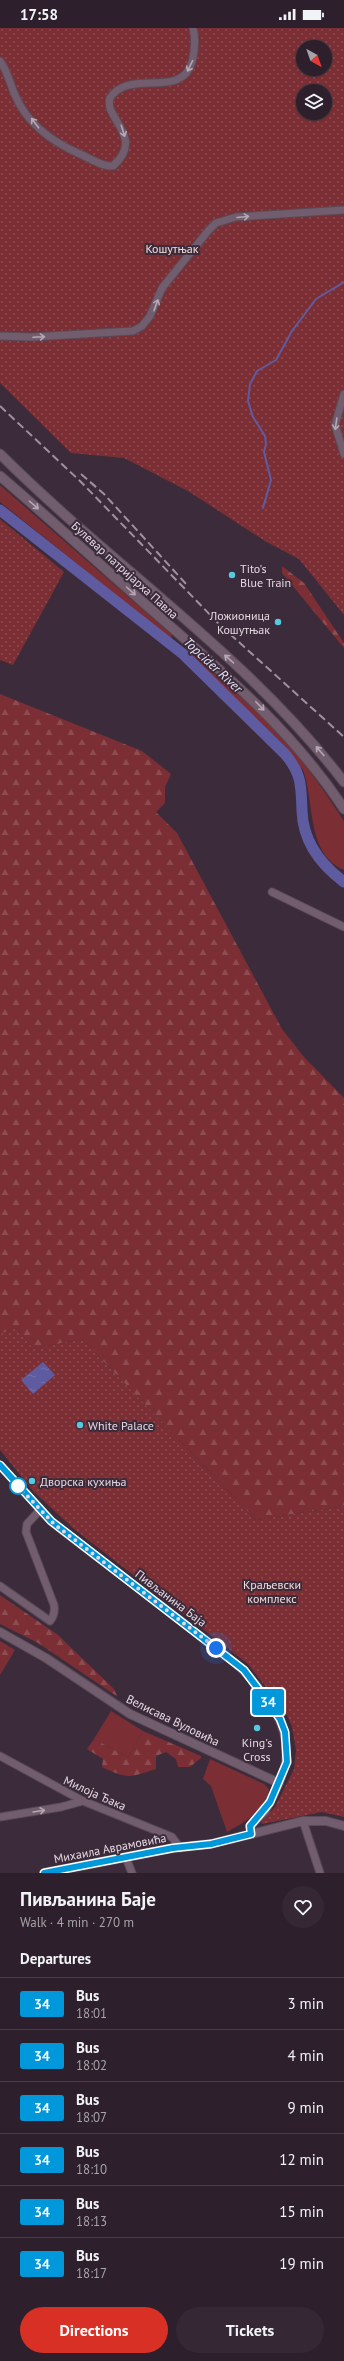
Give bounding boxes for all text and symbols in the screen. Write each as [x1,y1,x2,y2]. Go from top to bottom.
text: 17:58 [20,5,58,24]
north arrow [296,40,332,76]
map controls [296,40,332,120]
one-way arrow [185,60,193,72]
button: layers [296,84,332,120]
one-way arrow [30,118,39,129]
one-way arrow [120,125,127,138]
one-way arrow [236,213,249,221]
park label: Кошутњак [145,241,199,256]
one-way arrow [152,299,160,311]
one-way arrow [32,333,45,340]
one-way arrow [332,417,340,430]
one-way arrow [29,500,39,510]
street label: Булевар патријарха Павла [69,518,182,622]
place label: Tito's Blue Train [240,561,291,590]
marker: Tito's Blue Train [227,570,237,580]
one-way arrow [126,587,136,596]
place label: Ложионица Кошутњак [209,608,270,637]
marker: Ложионица Кошутњак [273,617,283,627]
water label: Topcider River [180,634,246,697]
one-way arrow [223,654,234,663]
one-way arrow [255,701,264,711]
one-way arrow [315,746,324,756]
place label: White Palace [88,1418,154,1433]
marker: White Palace [75,1420,85,1430]
place label: Дворска кухиња [40,1474,126,1489]
marker: Дворска кухиња [27,1476,37,1486]
unlabelled marker [9,1477,27,1495]
street label: Пивљанина Баја [132,1566,210,1630]
park label: Краљевски комплекс [243,1577,301,1606]
your location [206,1638,226,1658]
line badge: 34 [250,1689,286,1715]
street label: Велисава Вуловића [124,1691,222,1749]
text: 34 [260,1693,276,1711]
marker: King's Cross [252,1723,262,1733]
place label: King's Cross [242,1735,272,1764]
street label: Милоја Ђака [61,1773,129,1813]
one-way arrow [32,1807,45,1815]
street label: Михаила Аврамовића [53,1830,168,1866]
button: heart [282,1886,324,1928]
text: Пивљанина Баје [20,1887,156,1911]
text: Walk · 4 min · 270 m [20,1914,134,1931]
text: Departures [20,1949,91,1968]
text: Bus [76,1986,99,2005]
text: 3 min [287,1994,324,2013]
text: 34 [34,1995,50,2013]
text: 18:01 [76,2005,107,2022]
text: Bus [76,2038,99,2057]
text: 4 min [287,2046,324,2065]
text: 34 [34,2047,50,2065]
text: 18:02 [76,2057,107,2074]
text: Bus [76,2090,99,2109]
text: 9 min [287,2098,324,2117]
text: 34 [34,2099,50,2117]
text: 18:07 [76,2109,107,2126]
text: Bus [76,2142,99,2161]
text: 12 min [279,2150,324,2169]
text: 34 [34,2151,50,2169]
text: 18:10 [76,2161,107,2178]
text: Bus [76,2194,99,2213]
text: 15 min [279,2202,324,2221]
text: 34 [34,2203,50,2221]
text: 18:13 [76,2213,107,2230]
text: Bus [76,2246,99,2265]
text: 19 min [279,2254,324,2273]
text: 34 [34,2255,50,2273]
text: 18:17 [76,2265,107,2282]
button: Directions [20,2307,168,2353]
button: Tickets [176,2307,324,2353]

